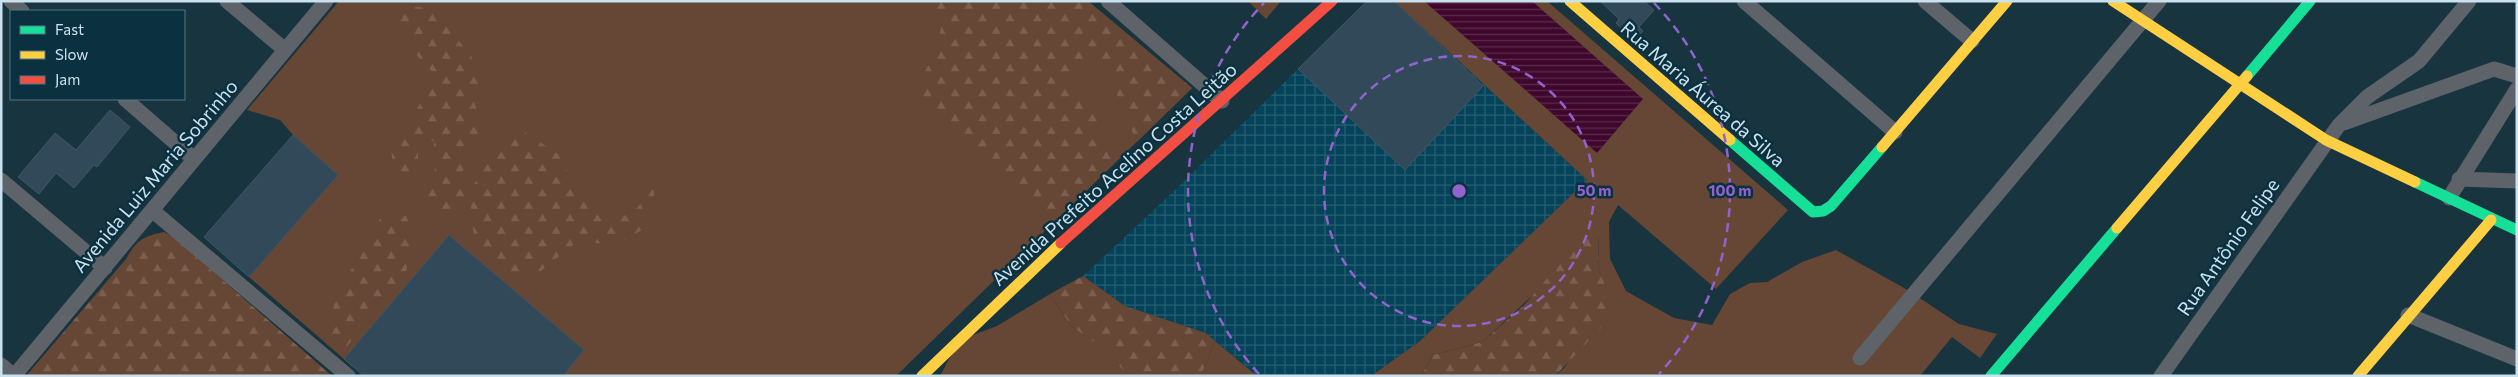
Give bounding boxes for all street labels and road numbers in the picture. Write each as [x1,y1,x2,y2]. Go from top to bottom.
street label: Rua Maria Áurea da Silva [1617,16,1790,171]
street label: Avenida Prefeito Acelino Costa Leitão [986,57,1241,290]
street label: Avenida Luiz Maria Sobrinho [67,74,242,277]
street label: Rua Antônio Felipe [2172,174,2283,320]

